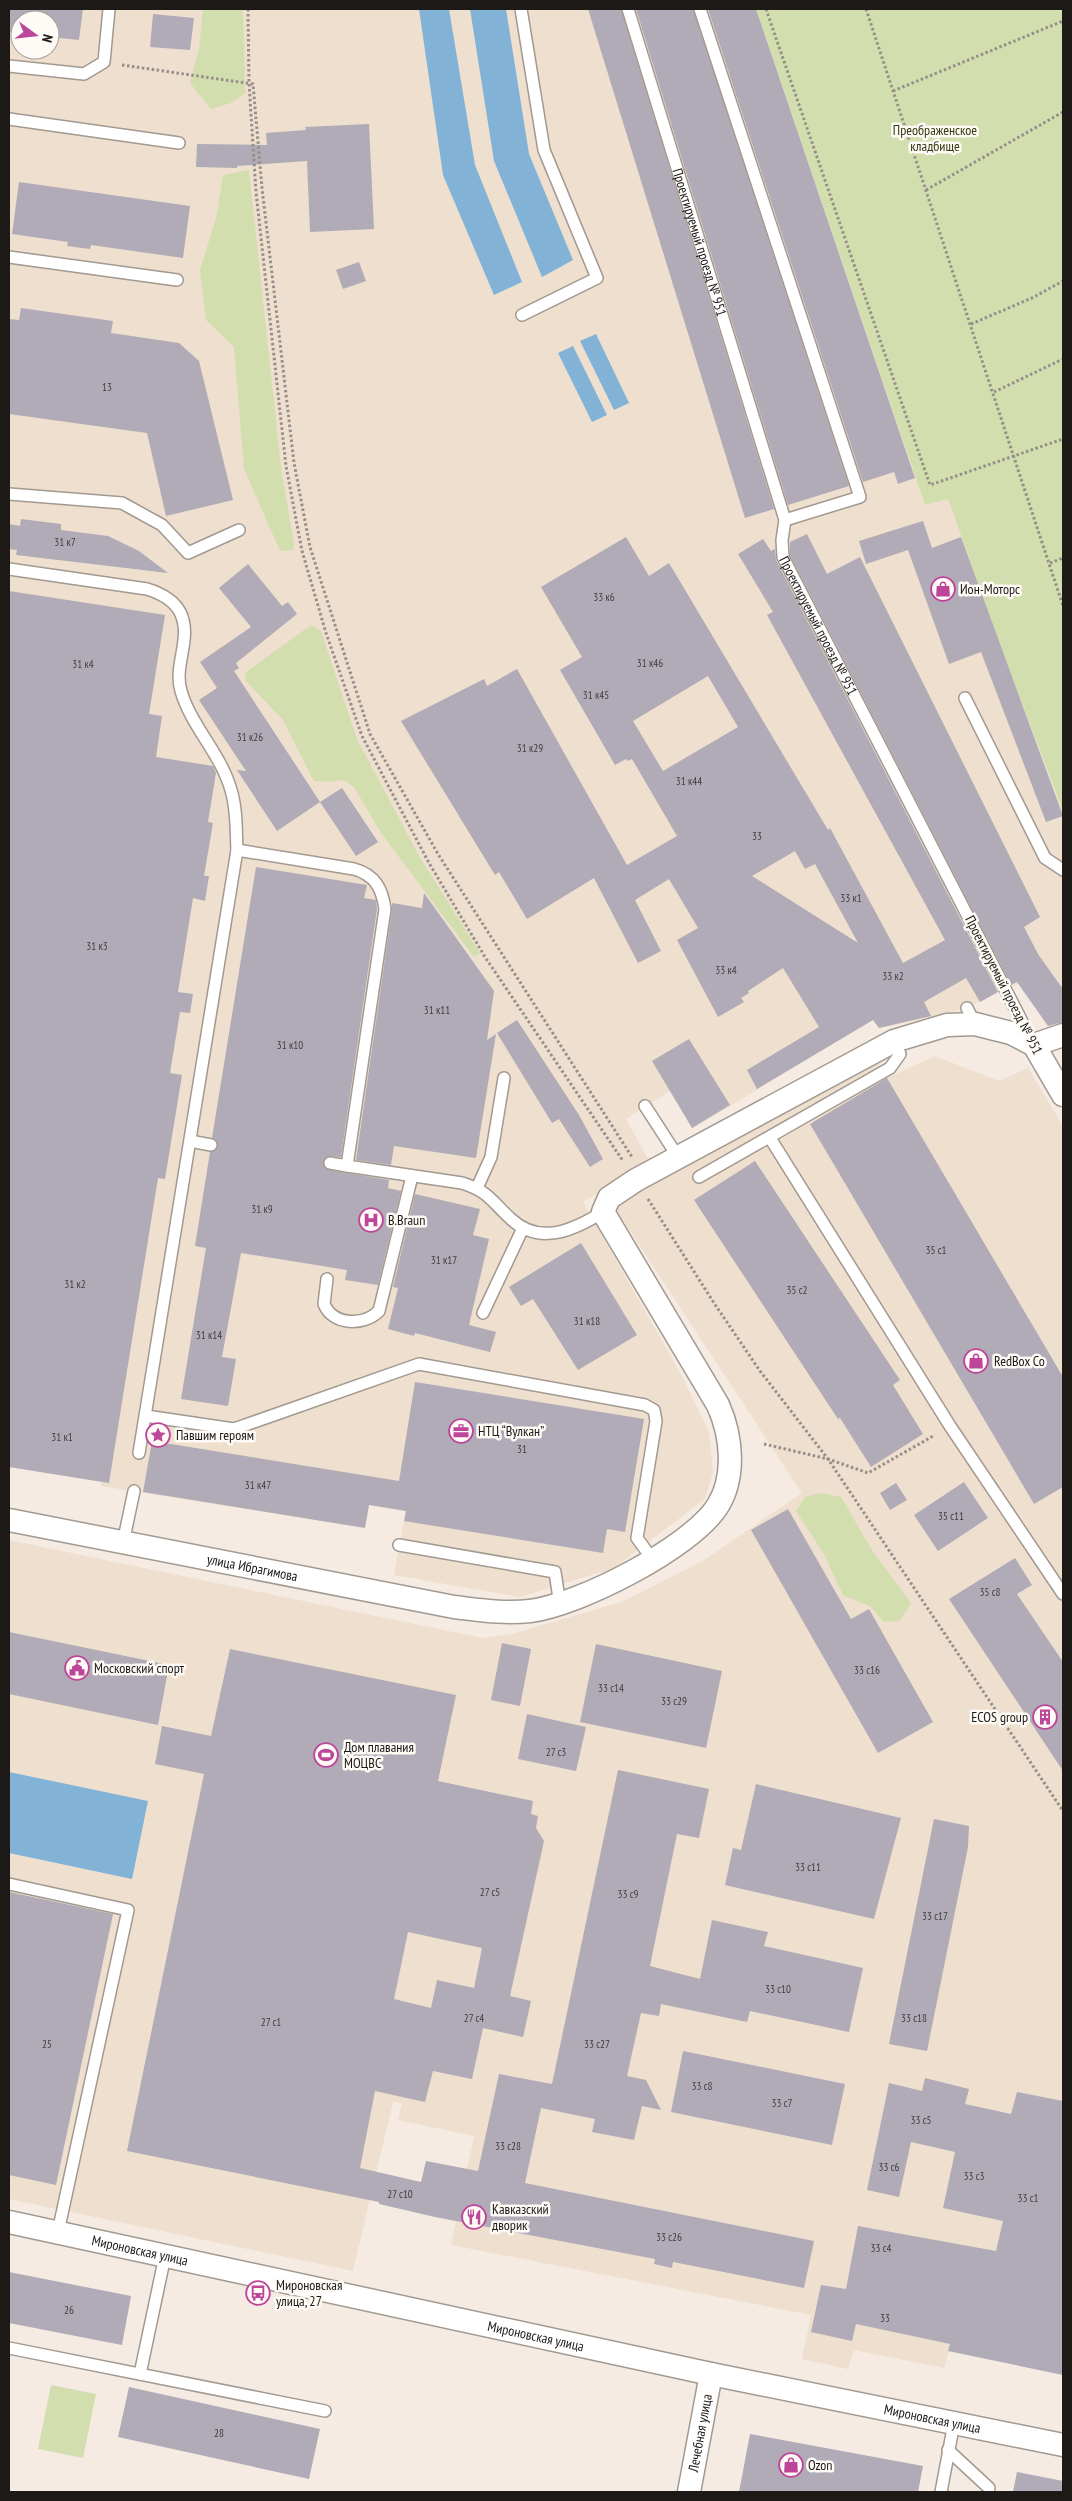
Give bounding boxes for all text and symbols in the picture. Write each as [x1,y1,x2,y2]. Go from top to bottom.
north arrow [10,10,60,60]
text: N [38,32,57,44]
park label: Преображенское кладбище [893,121,977,155]
street label: Проектируемый проезд № 951 [668,166,731,318]
house number: 13 [102,380,112,394]
house number: 31 к7 [54,535,76,549]
street label: Проектируемый проезд № 951 [775,553,861,698]
shop icon: Ион-Моторс [930,576,956,602]
place label: Ион-Моторс [960,580,1020,598]
house number: 33 к6 [593,590,615,604]
house number: 31 к46 [637,656,663,670]
house number: 31 к4 [72,657,94,671]
house number: 31 к45 [583,688,609,702]
house number: 31 к26 [237,730,263,744]
house number: 31 к29 [517,741,543,755]
house number: 31 к44 [676,774,702,788]
house number: 33 [752,829,762,843]
house number: 33 к1 [840,891,862,905]
street label: Проектируемый проезд № 951 [961,912,1047,1058]
house number: 31 к3 [86,939,108,953]
house number: 33 к4 [715,963,737,977]
house number: 33 к2 [882,969,904,983]
house number: 31 к11 [424,1003,450,1017]
house number: 31 к10 [277,1038,303,1052]
house number: 31 к9 [251,1202,273,1216]
hospital icon: B.Braun [358,1207,384,1233]
place label: B.Braun [388,1211,425,1229]
house number: 35 с1 [925,1243,947,1257]
house number: 31 к17 [431,1253,457,1267]
house number: 31 к2 [64,1277,86,1291]
house number: 35 с2 [786,1283,808,1297]
house number: 31 к18 [574,1314,600,1328]
house number: 31 к14 [196,1328,222,1342]
shop icon: RedBox Co [963,1348,989,1374]
place label: RedBox Co [994,1352,1045,1370]
office icon: НТЦ “Вулкан” [448,1418,474,1444]
place icon: Павшим героям [145,1422,171,1448]
place label: НТЦ “Вулкан” [478,1422,544,1440]
place label: Павшим героям [176,1426,254,1444]
house number: 31 к1 [51,1430,73,1444]
house number: 31 [517,1442,527,1456]
house number: 31 к47 [245,1478,271,1492]
house number: 35 с11 [938,1509,964,1523]
street label: улица Ибрагимова [205,1550,299,1585]
house number: 35 с8 [979,1585,1001,1599]
public building icon: Московский спорт [64,1655,90,1681]
place label: Московский спорт [94,1659,185,1677]
house number: 33 с16 [854,1663,880,1677]
house number: 33 с14 [598,1681,624,1695]
house number: 33 с29 [661,1694,687,1708]
building icon: ECOS group [1032,1704,1058,1730]
place label: ECOS group [971,1708,1028,1726]
place label: Дом плавания МОЦВС [344,1738,414,1772]
sports icon: Дом плавания МОЦВС [313,1742,339,1768]
house number: 27 с3 [546,1745,566,1759]
house number: 33 с11 [795,1860,821,1874]
house number: 27 с5 [480,1885,500,1899]
house number: 33 с9 [617,1887,639,1901]
house number: 33 с17 [922,1909,948,1923]
house number: 33 с10 [765,1982,791,1996]
house number: 27 с4 [464,2011,484,2025]
house number: 33 с18 [901,2011,927,2025]
house number: 27 с1 [261,2015,281,2029]
house number: 25 [42,2037,52,2051]
house number: 33 с27 [584,2037,610,2051]
house number: 33 с8 [691,2079,713,2093]
house number: 33 с7 [771,2096,793,2110]
house number: 33 с5 [910,2113,932,2127]
house number: 33 с28 [495,2139,521,2153]
house number: 33 с6 [878,2160,900,2174]
house number: 33 с3 [963,2169,985,2183]
house number: 27 с10 [387,2187,413,2201]
house number: 33 с1 [1017,2191,1039,2205]
place label: Кавказский дворик [492,2200,549,2234]
restaurant icon: Кавказский дворик [461,2204,487,2230]
house number: 33 с26 [656,2230,682,2244]
street label: Мироновская улица [90,2231,190,2270]
house number: 33 с4 [870,2241,892,2255]
place label: Мироновская улица, 27 [276,2276,342,2310]
bus stop icon: Мироновская улица, 27 [245,2280,271,2306]
house number: 26 [64,2303,74,2317]
house number: 33 [880,2311,890,2325]
street label: Мироновская улица [486,2317,586,2355]
street label: Лечебная улица [684,2393,716,2474]
street label: Мироновская улица [882,2400,982,2437]
house number: 28 [214,2426,224,2440]
shop icon: Ozon [778,2452,804,2478]
place label: Ozon [808,2456,833,2474]

